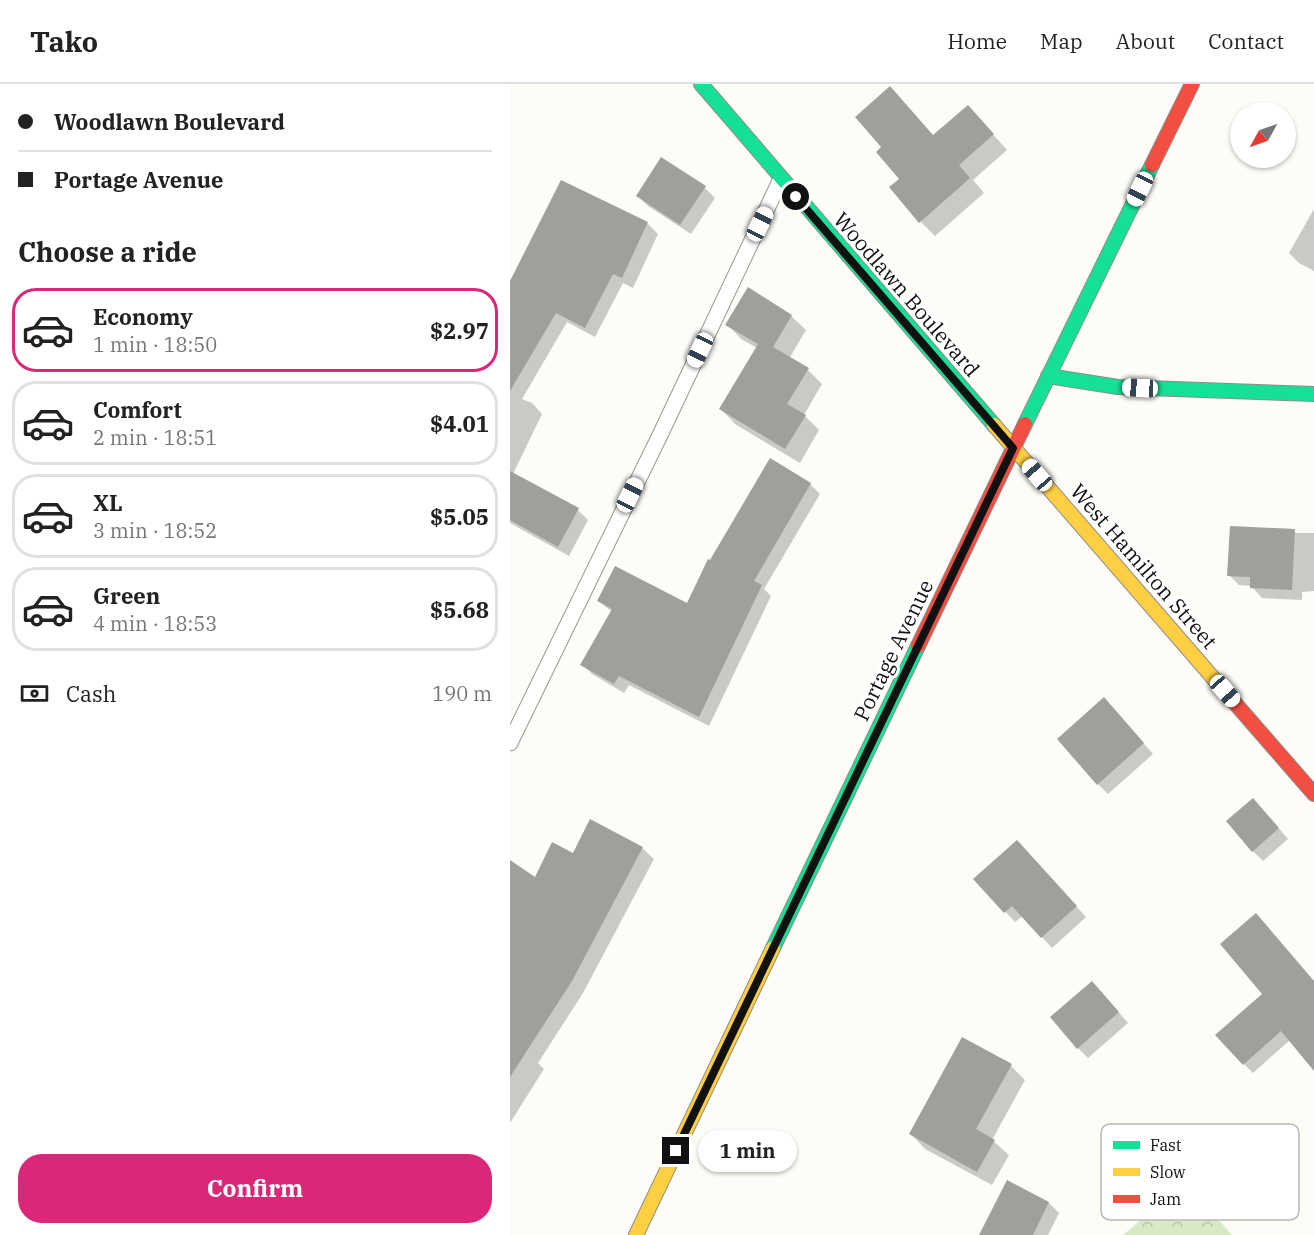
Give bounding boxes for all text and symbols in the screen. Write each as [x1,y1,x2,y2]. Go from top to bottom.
text: Tako [30,23,98,60]
text: Home [947,27,1007,55]
text: Map [1040,27,1083,55]
text: About [1116,27,1175,55]
text: Contact [1208,27,1284,55]
north arrow [1230,102,1296,168]
map controls [1230,102,1296,168]
text: Woodlawn Boulevard [54,107,285,136]
text: Portage Avenue [54,165,224,194]
car [1124,169,1156,209]
route start [782,183,809,210]
car [744,204,776,244]
street label: Woodlawn Boulevard [828,206,986,382]
text: Choose a ride [18,234,197,269]
text: Economy [93,302,193,331]
icon: car [21,303,75,357]
text: $2.97 [430,316,489,345]
car [684,330,716,370]
text: 1 min · 18:50 [93,331,217,358]
car [1122,378,1158,398]
text: Comfort [93,395,182,424]
icon: car [21,396,75,450]
text: $4.01 [430,409,489,438]
text: 2 min · 18:51 [93,424,217,451]
car [1018,456,1056,494]
car [614,475,646,515]
street label: West Hamilton Street [1064,477,1224,655]
text: XL [93,488,123,517]
icon: car [21,489,75,543]
text: $5.05 [430,502,489,531]
text: 3 min · 18:52 [93,517,217,544]
street label: Portage Avenue [847,575,939,725]
text: Green [93,581,160,610]
icon: car [21,582,75,636]
text: $5.68 [430,595,489,624]
text: 4 min · 18:53 [93,610,217,637]
car [1206,672,1244,710]
icon: cash [18,677,51,710]
text: Cash [66,679,117,708]
text: 190 m [432,680,492,707]
legend [1101,1124,1299,1220]
callout: 1 min [697,1130,796,1172]
text: Fast [1150,1135,1182,1155]
route end [662,1137,689,1164]
text: 1 min [720,1137,776,1164]
button: Confirm [18,1154,492,1223]
text: Slow [1150,1162,1186,1182]
text: Jam [1150,1189,1181,1209]

